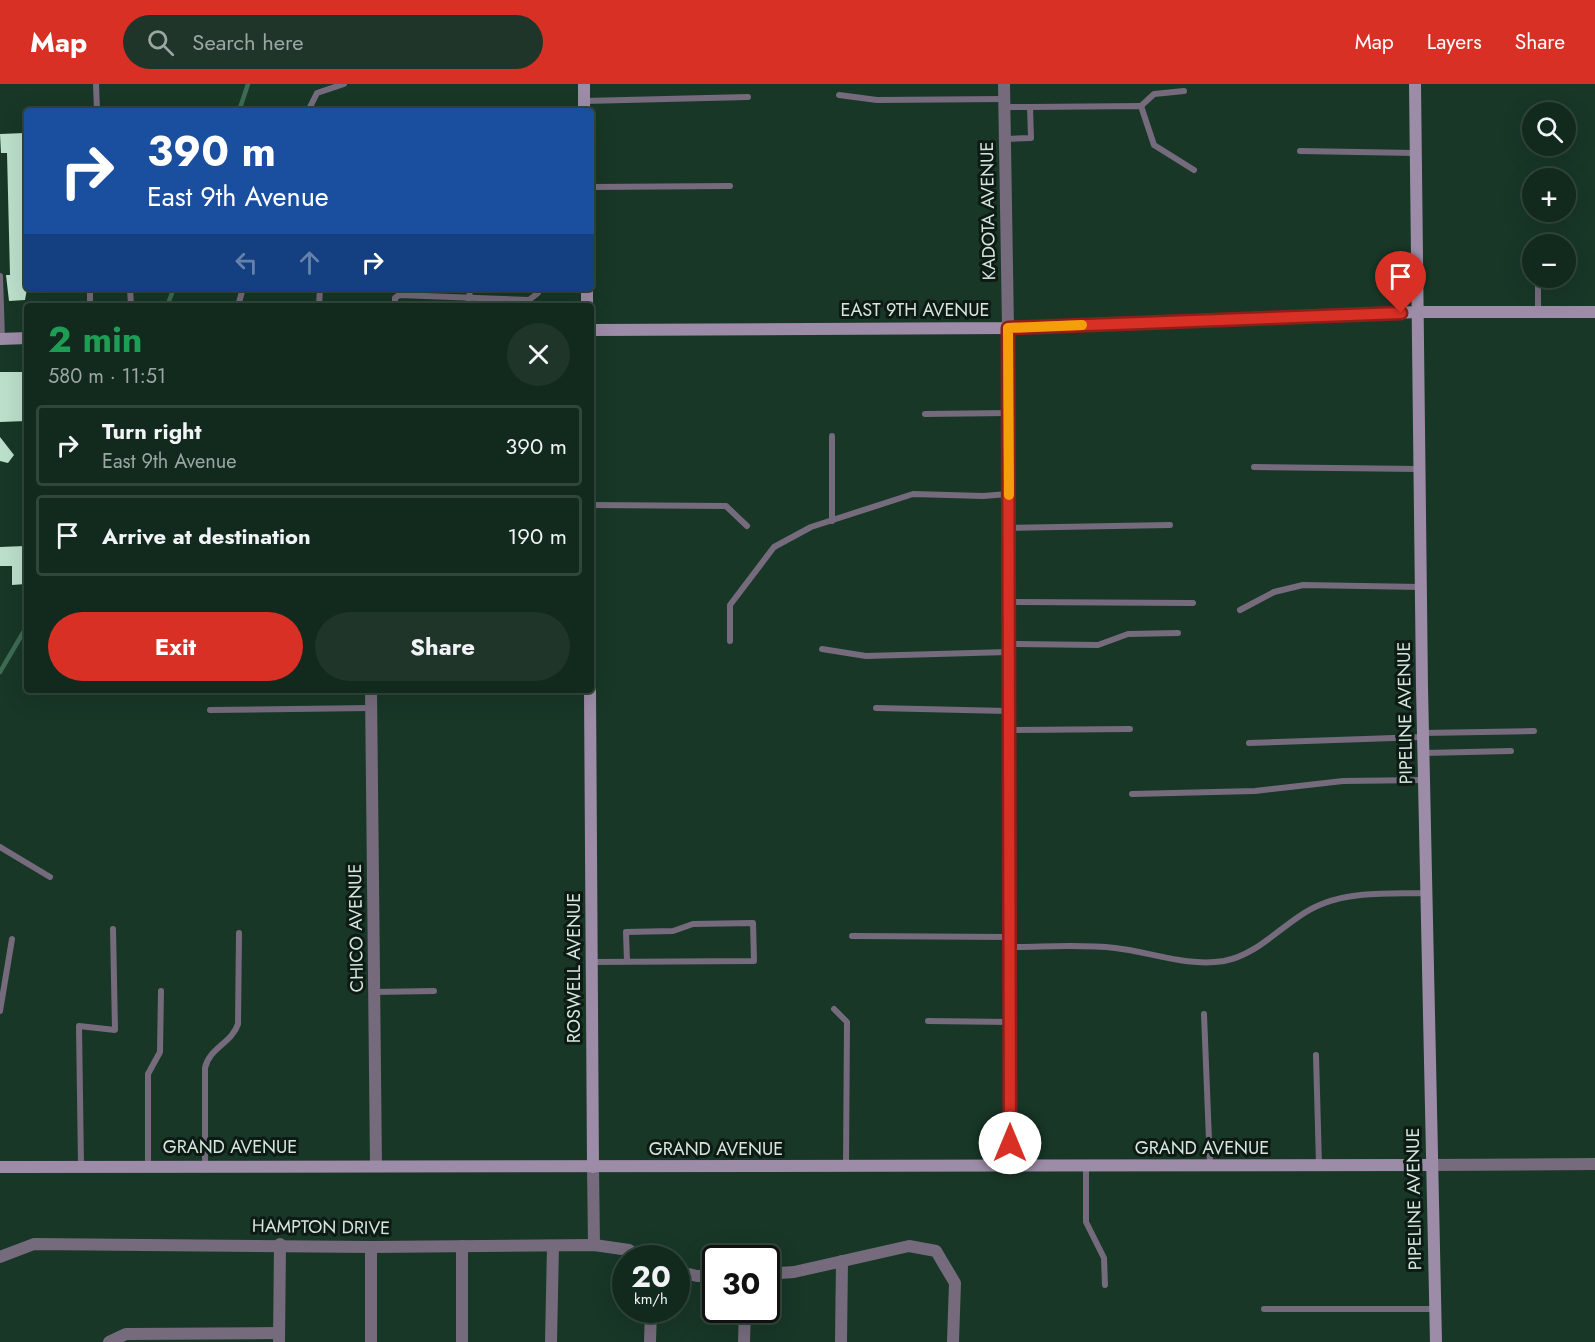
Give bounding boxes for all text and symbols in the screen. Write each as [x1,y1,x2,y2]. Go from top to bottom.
search box [123,15,543,69]
text: Map [30,22,87,63]
icon: search [144,26,177,59]
text: Search here [192,26,304,58]
text: Map [1355,27,1394,57]
text: Layers [1427,27,1482,57]
text: Share [1515,27,1565,57]
map controls [1522,102,1576,288]
button: search [1522,102,1576,156]
text: 390 m [147,121,276,182]
icon: right [48,132,126,210]
street label: KADOTA AVENUE [974,141,1002,281]
button: + [1522,168,1576,222]
text: East 9th Avenue [147,177,329,216]
button: − [1522,234,1576,288]
icon: left [230,246,263,279]
icon: ahead [293,246,326,279]
icon: right [356,246,389,279]
pin [1375,251,1426,313]
icon: arrive [1384,260,1417,293]
street label: EAST 9TH AVENUE [841,297,989,323]
text: 2 min [48,313,143,365]
button: close [507,323,570,386]
text: 580 m · 11:51 [48,362,166,391]
text: Turn right [102,415,202,447]
icon: right [51,429,84,462]
text: 390 m [505,430,567,462]
text: East 9th Avenue [102,447,237,476]
icon: arrive [51,519,84,552]
text: Arrive at destination [102,520,311,552]
text: 190 m [507,520,567,552]
button: Exit [48,612,303,681]
button: Share [315,612,570,681]
street label: PIPELINE AVENUE [1391,641,1419,785]
street label: CHICO AVENUE [342,864,370,992]
street label: ROSWELL AVENUE [561,893,587,1043]
position arrow [978,1111,1042,1175]
street label: PIPELINE AVENUE [1400,1127,1428,1271]
street label: GRAND AVENUE [163,1134,297,1160]
street label: GRAND AVENUE [1135,1135,1269,1161]
street label: GRAND AVENUE [649,1136,783,1162]
street label: HAMPTON DRIVE [252,1213,390,1241]
speed limit sign: 30 [702,1245,780,1323]
text: 20 [631,1255,671,1298]
text: km/h [634,1288,668,1310]

